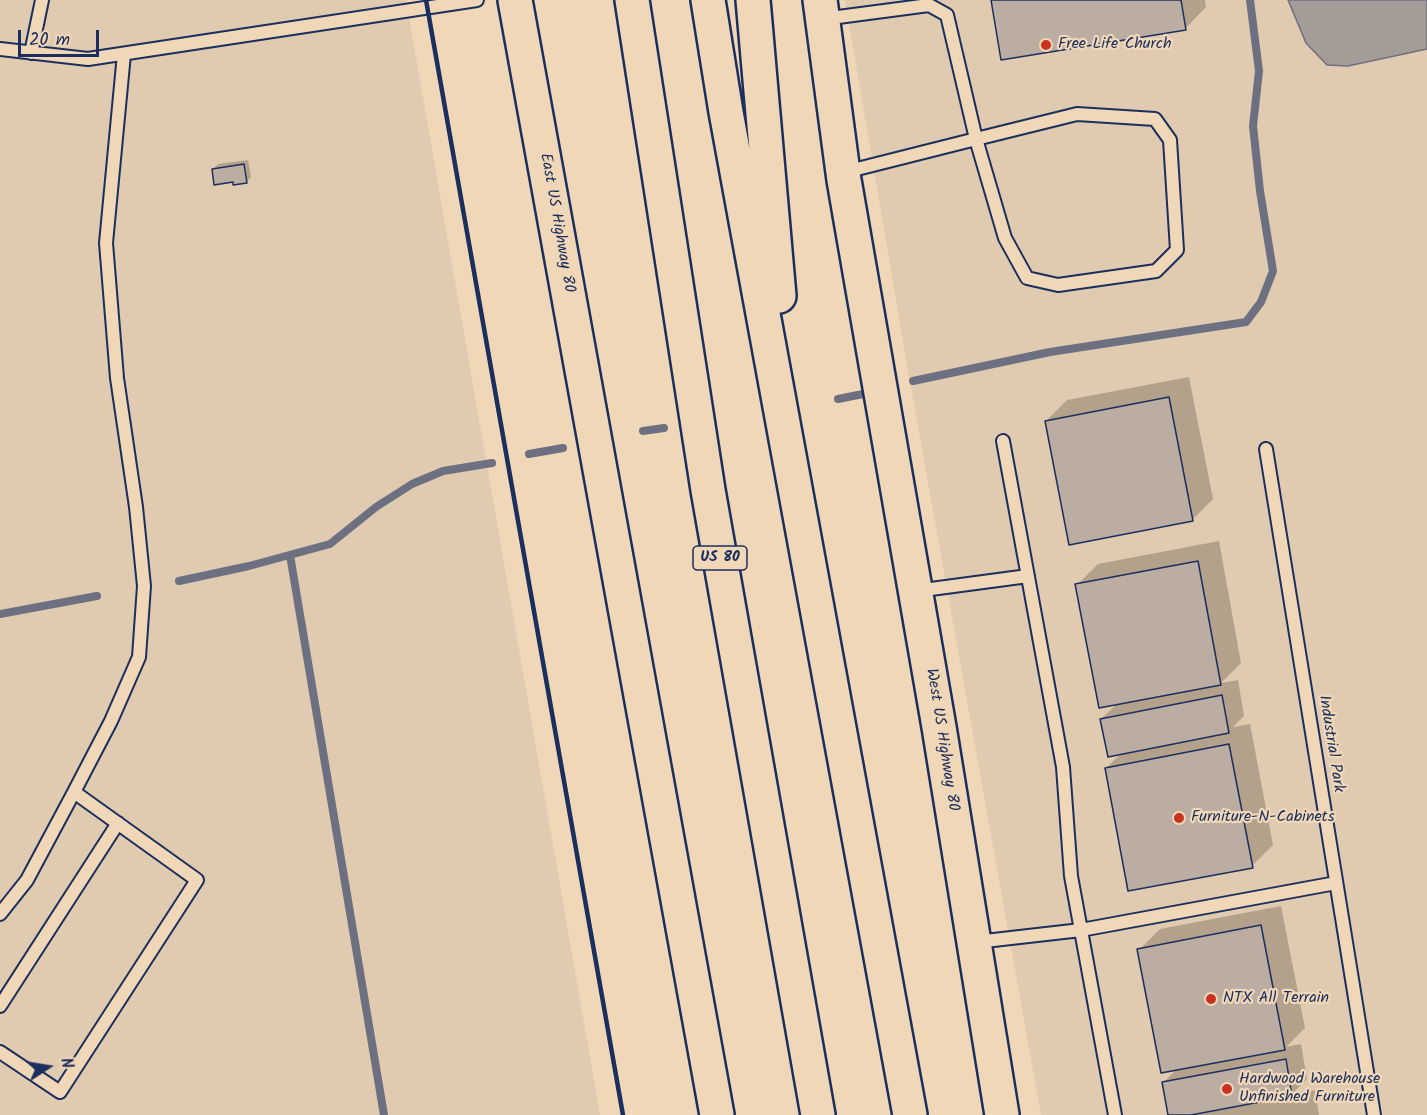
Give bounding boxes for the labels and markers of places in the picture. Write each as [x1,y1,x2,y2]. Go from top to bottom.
place label: Free Life Church [1058,35,1172,55]
marker: Free Life Church [1039,38,1053,52]
place label: Furniture-N-Cabinets [1191,808,1335,828]
marker: Furniture-N-Cabinets [1172,811,1186,825]
place label: NTX All Terrain [1223,989,1329,1009]
marker: NTX All Terrain [1204,992,1218,1006]
place label: Hardwood Warehouse Unfinished Furniture [1239,1070,1380,1108]
marker: Hardwood Warehouse Unfinished Furniture [1220,1082,1234,1096]

